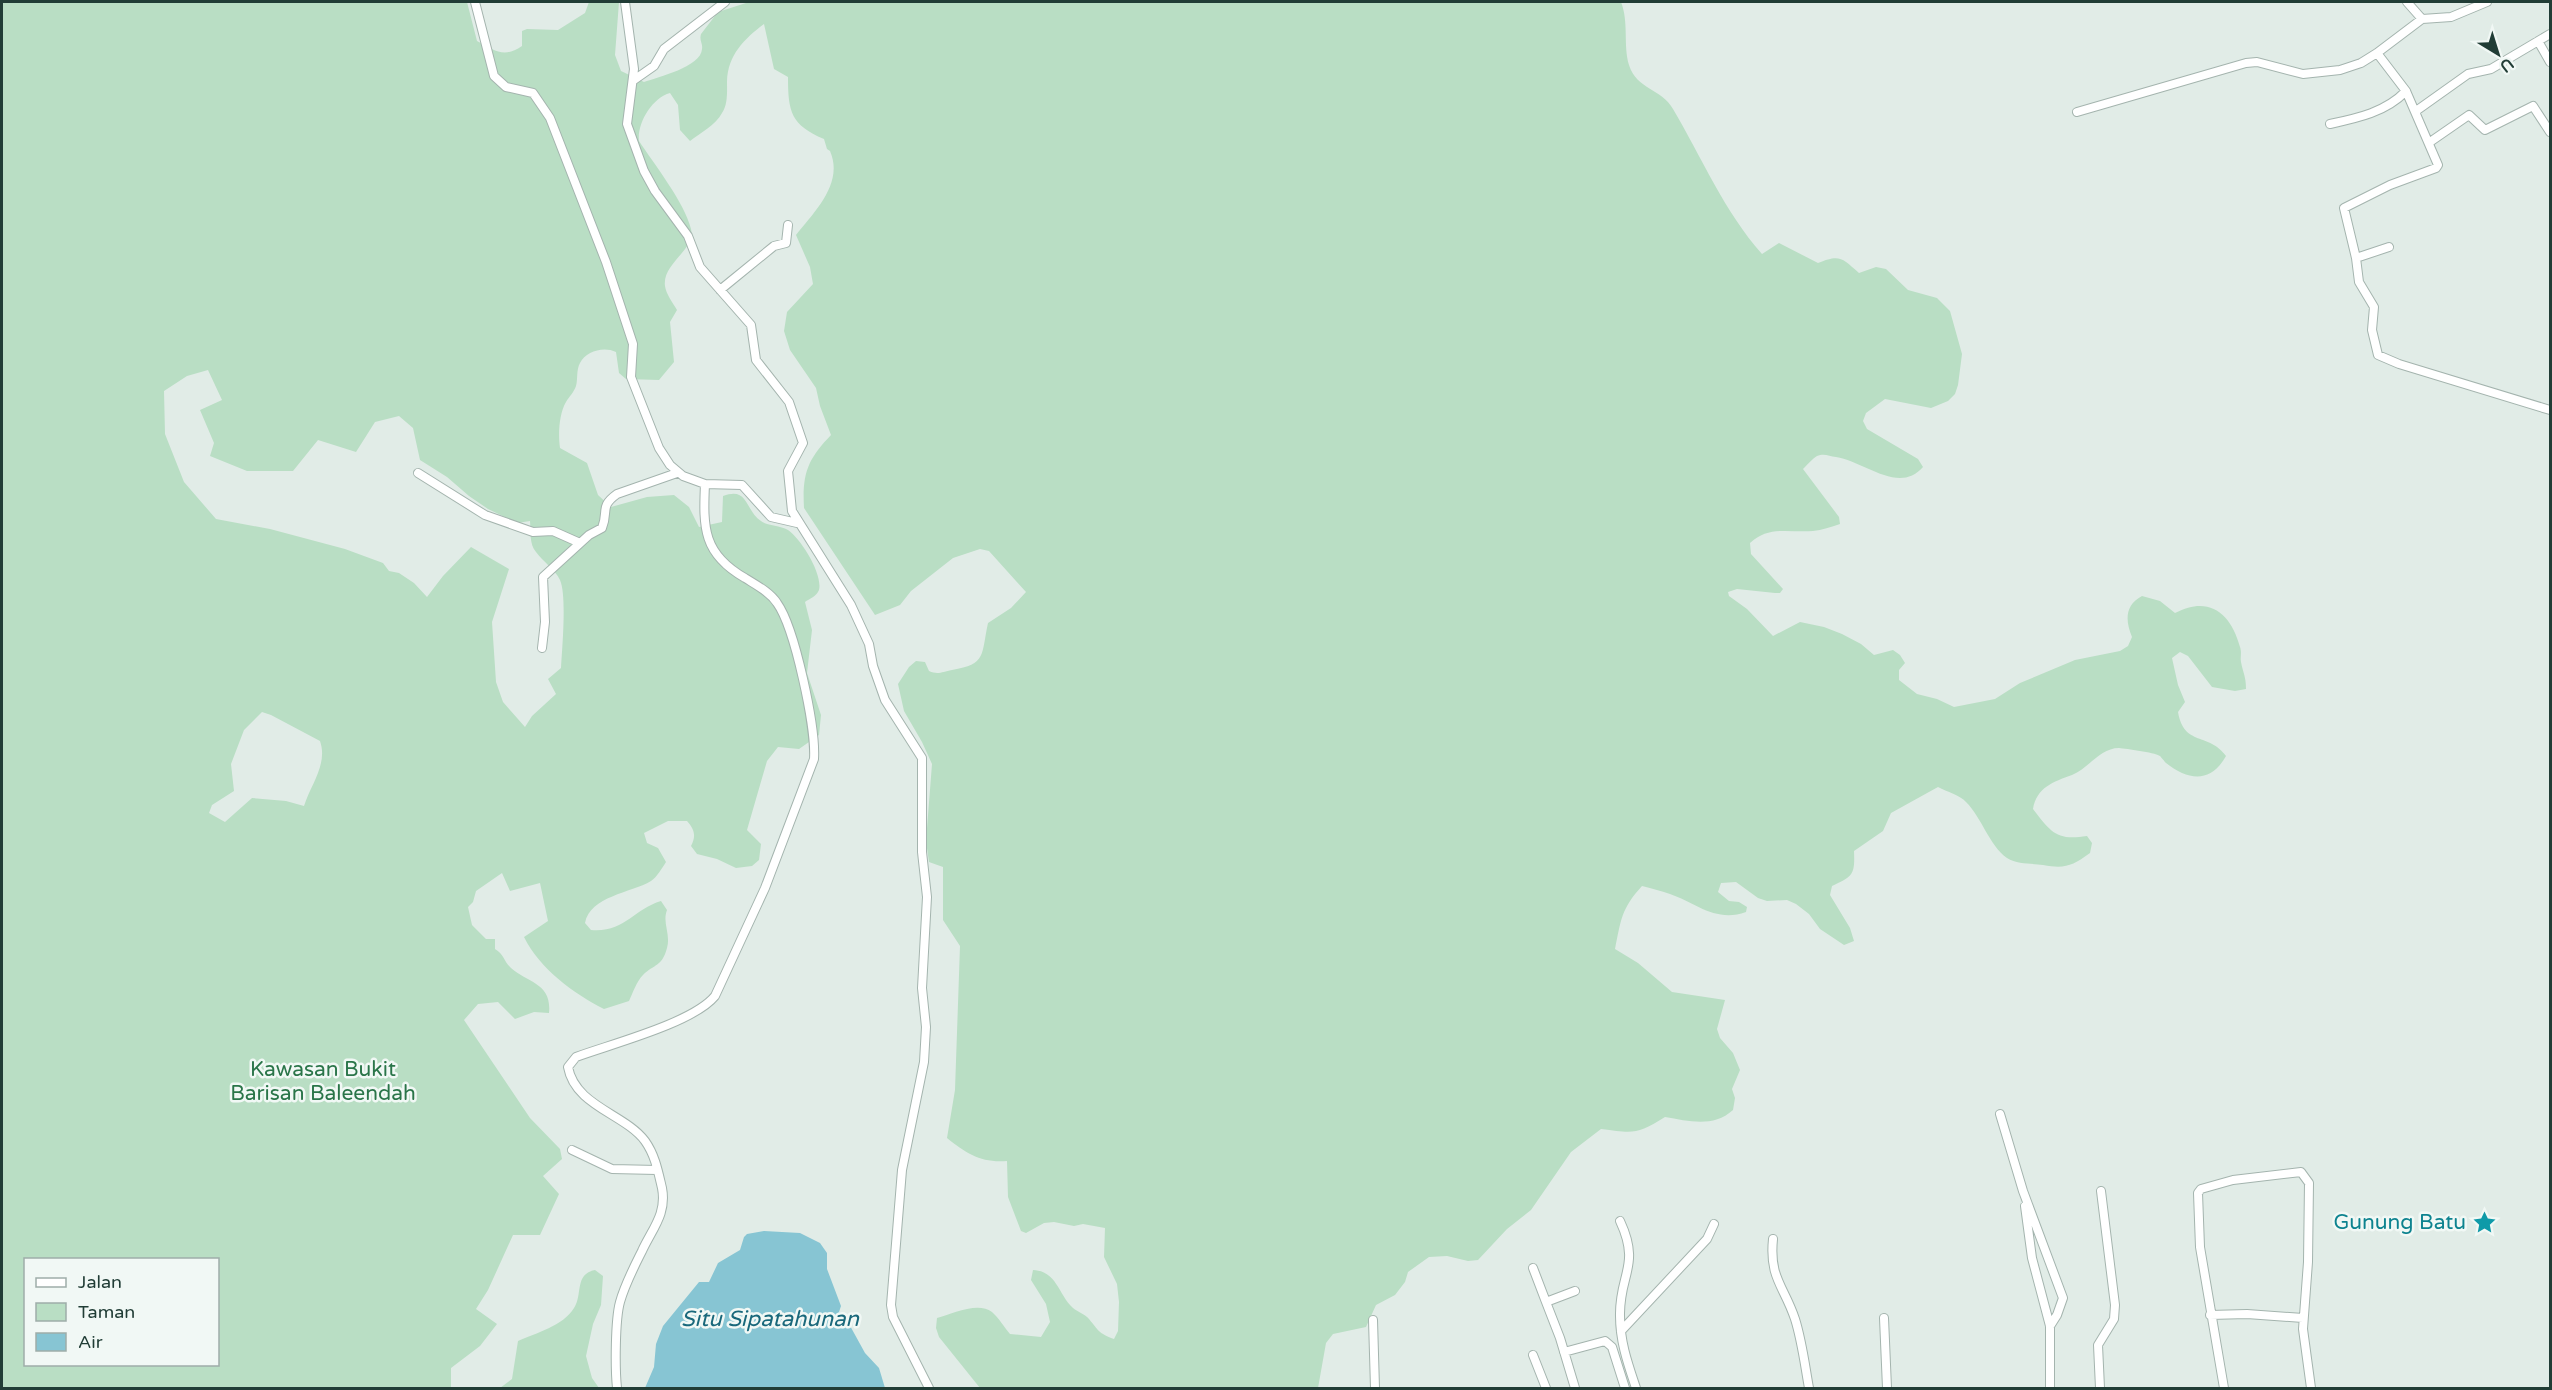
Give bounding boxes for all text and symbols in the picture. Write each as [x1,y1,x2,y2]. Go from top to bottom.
north arrow [2468,24,2528,84]
text: U [2496,53,2518,77]
park label: Kawasan Bukit Barisan Baleendah [230,1057,416,1106]
place icon: Gunung Batu [2471,1209,2497,1235]
place label: Gunung Batu [2333,1210,2466,1235]
legend [24,1258,219,1366]
text: Jalan [78,1271,122,1293]
text: Taman [78,1301,135,1323]
water label: Situ Sipatahunan [681,1306,860,1332]
text: Air [78,1331,103,1353]

